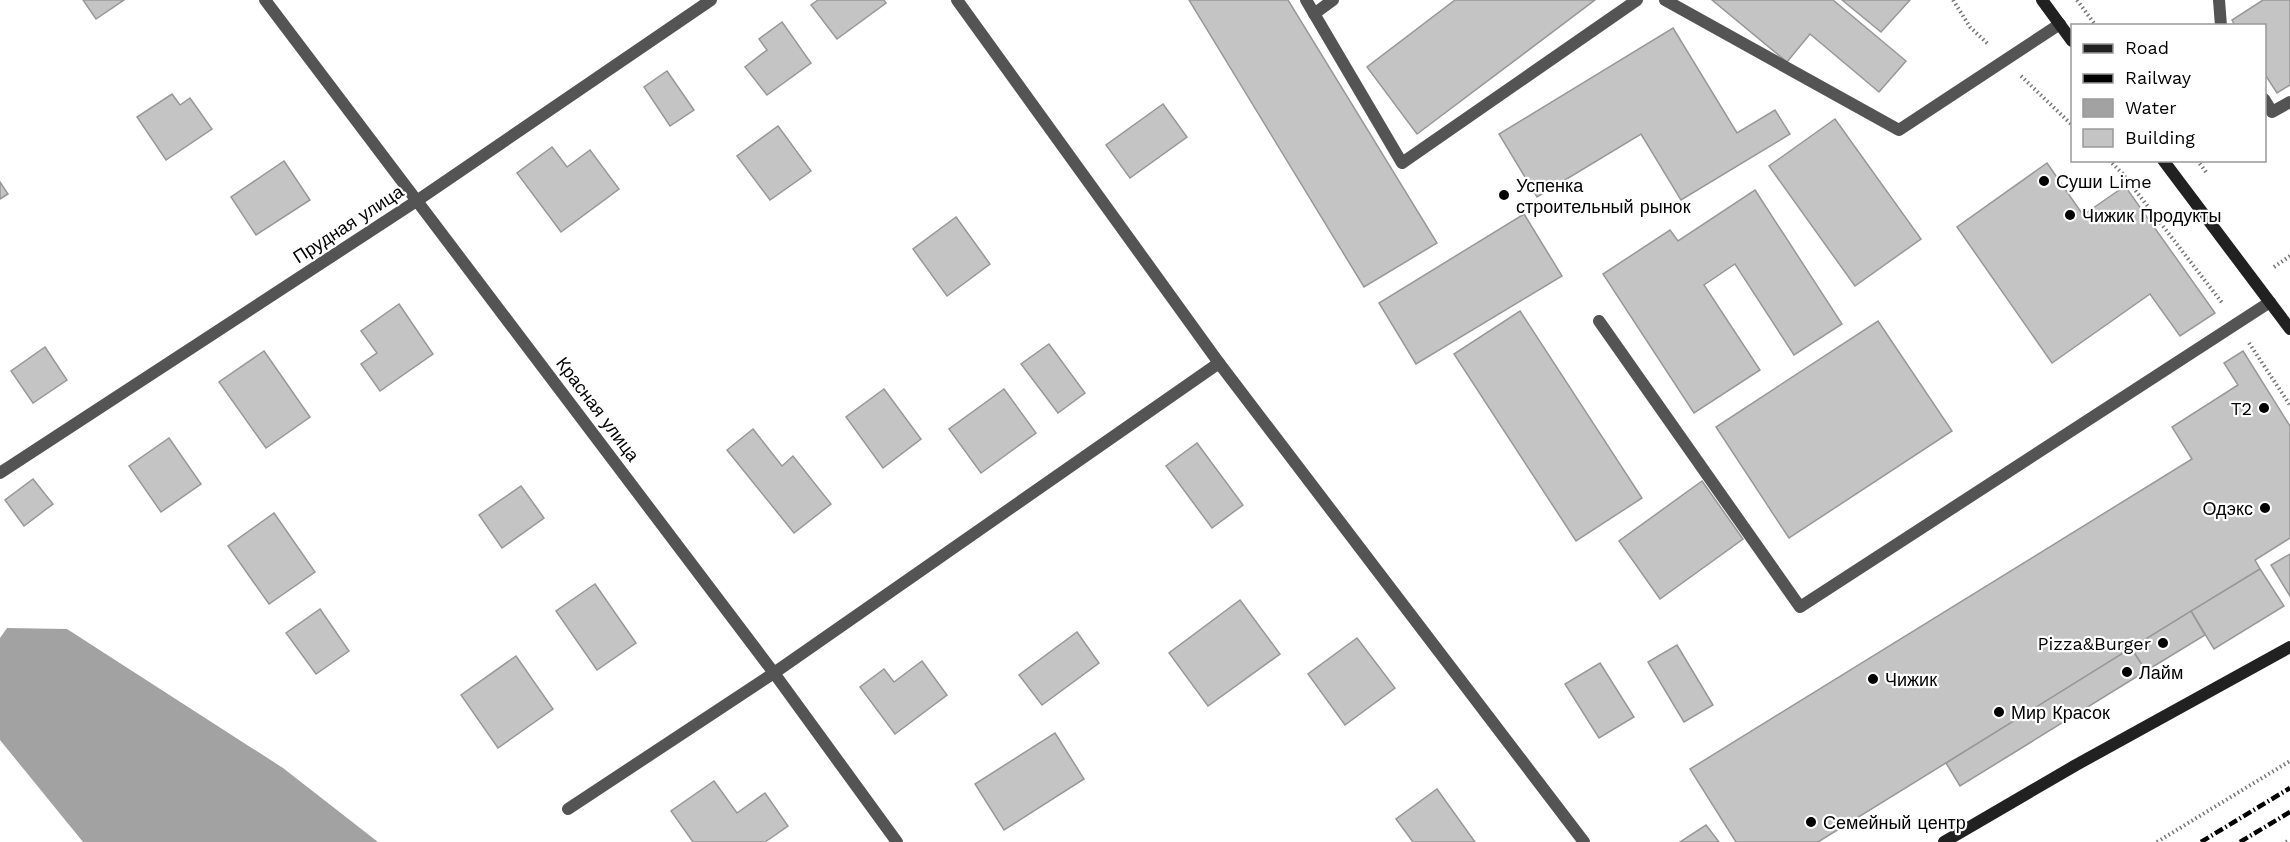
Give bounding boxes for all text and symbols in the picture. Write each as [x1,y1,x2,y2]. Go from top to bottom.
legend [2071,24,2266,162]
text: Road [2125,37,2169,58]
text: Railway [2125,67,2192,88]
text: Water [2125,97,2177,118]
text: Building [2125,127,2195,148]
place label: Суши Lime [2056,171,2152,192]
marker: Суши Lime [2037,174,2051,188]
place label: Успенка строительный рынок [1516,175,1691,217]
street label: Прудная улица [289,180,408,267]
marker: Успенка строительный рынок [1497,188,1511,202]
place label: Чижик Продукты [2082,205,2222,226]
marker: Чижик Продукты [2063,208,2077,222]
street label: Красная улица [552,353,645,466]
place label: T2 [2231,398,2252,419]
marker: T2 [2257,401,2271,415]
place label: Одэкс [2202,498,2253,519]
marker: Одэкс [2258,501,2272,515]
place label: Pizza&Burger [2038,633,2151,654]
marker: Pizza&Burger [2156,636,2170,650]
place label: Лайм [2139,662,2183,683]
marker: Лайм [2120,665,2134,679]
place label: Чижик [1885,669,1937,690]
marker: Чижик [1866,672,1880,686]
place label: Мир Красок [2011,702,2110,723]
marker: Мир Красок [1992,705,2006,719]
place label: Семейный центр [1823,812,1966,833]
marker: Семейный центр [1804,815,1818,829]

